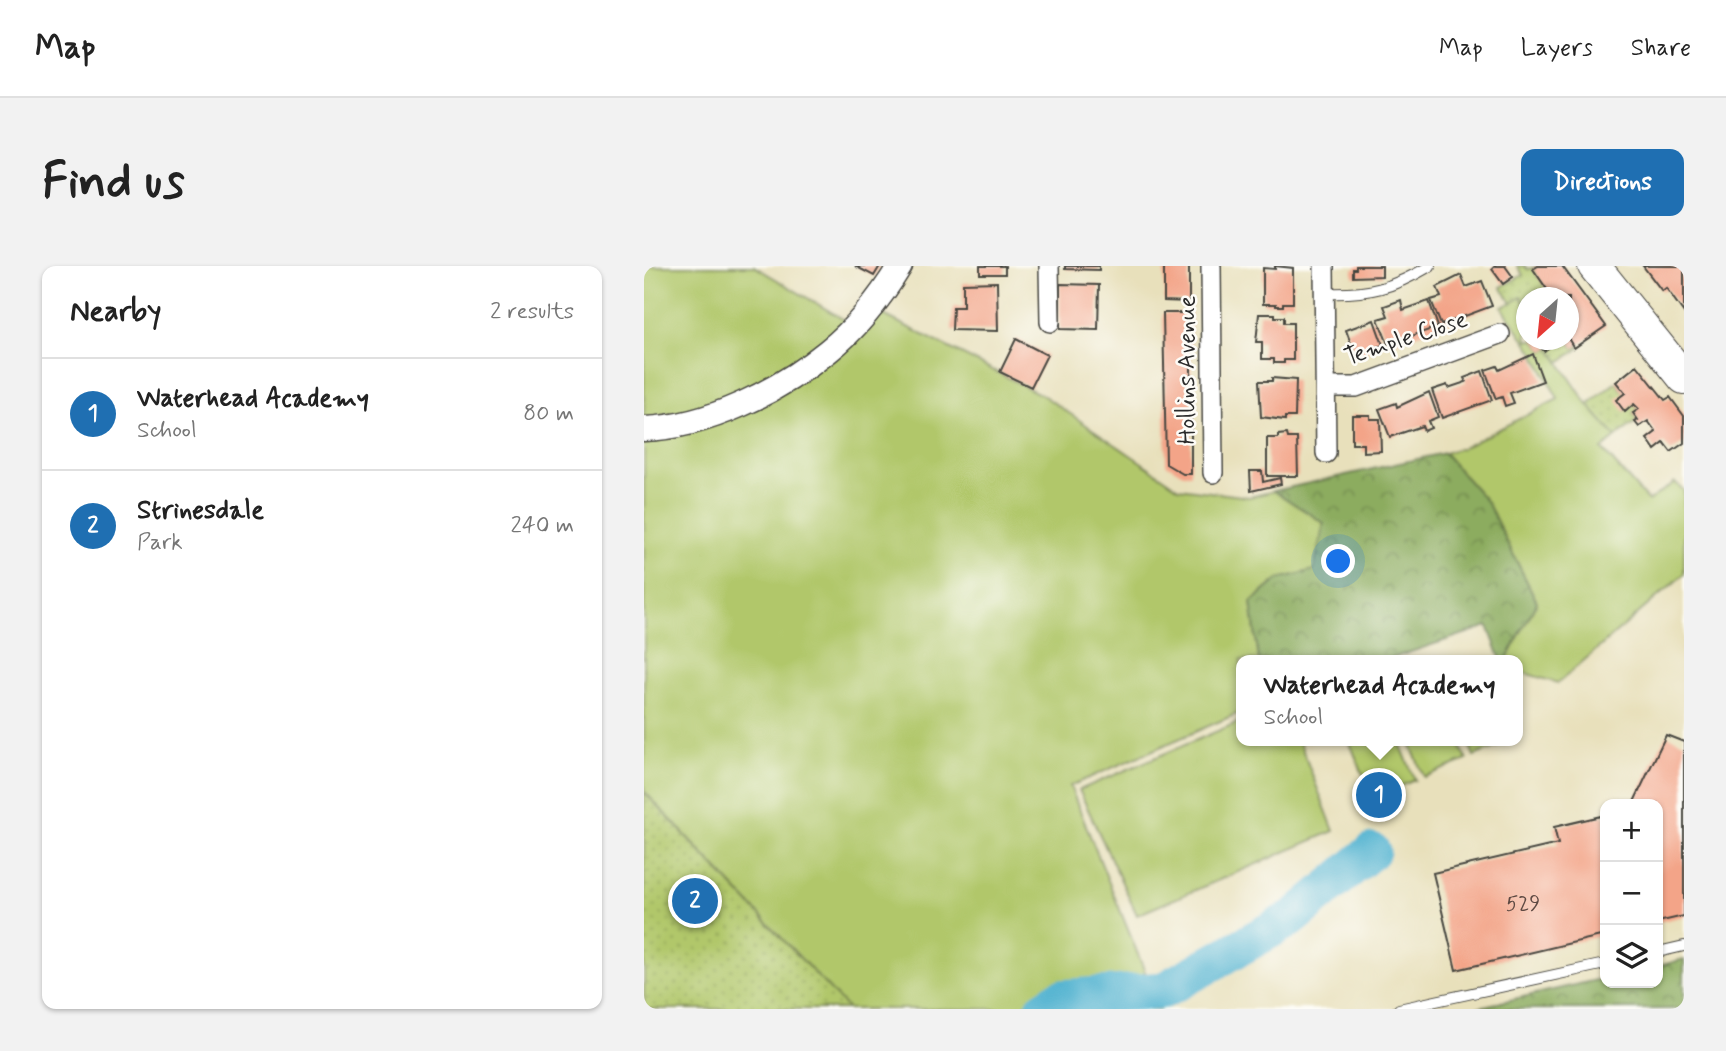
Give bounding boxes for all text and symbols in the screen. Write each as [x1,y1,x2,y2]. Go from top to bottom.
text: Map [35,26,95,70]
text: Map [1439,33,1483,64]
text: Layers [1521,33,1593,64]
text: Share [1631,33,1691,64]
button: Directions [1521,149,1684,216]
text: Find us [42,150,185,215]
north arrow [1516,287,1579,350]
text: Nearby [70,292,161,331]
street label: Hollins Avenue [1172,295,1203,444]
text: 2 results [490,297,574,327]
street label: Temple Close [1340,304,1472,373]
text: Waterhead Academy [137,382,369,416]
text: 1 [88,399,98,429]
text: 80 m [523,399,574,429]
text: School [137,416,197,446]
text: Strinesdale [137,494,264,528]
text: 2 [87,511,99,541]
text: 240 m [510,511,574,541]
text: Park [137,528,183,558]
your location [1321,544,1355,578]
popup [1236,655,1523,746]
text: Waterhead Academy [1264,669,1495,703]
text: School [1264,703,1323,733]
pin: 1 [1356,769,1402,821]
map controls [1600,799,1663,988]
button: + [1600,799,1663,862]
button: − [1600,862,1663,925]
pin: 2 [672,875,718,927]
house number: 529 [1506,890,1540,918]
button: layers [1600,925,1663,988]

